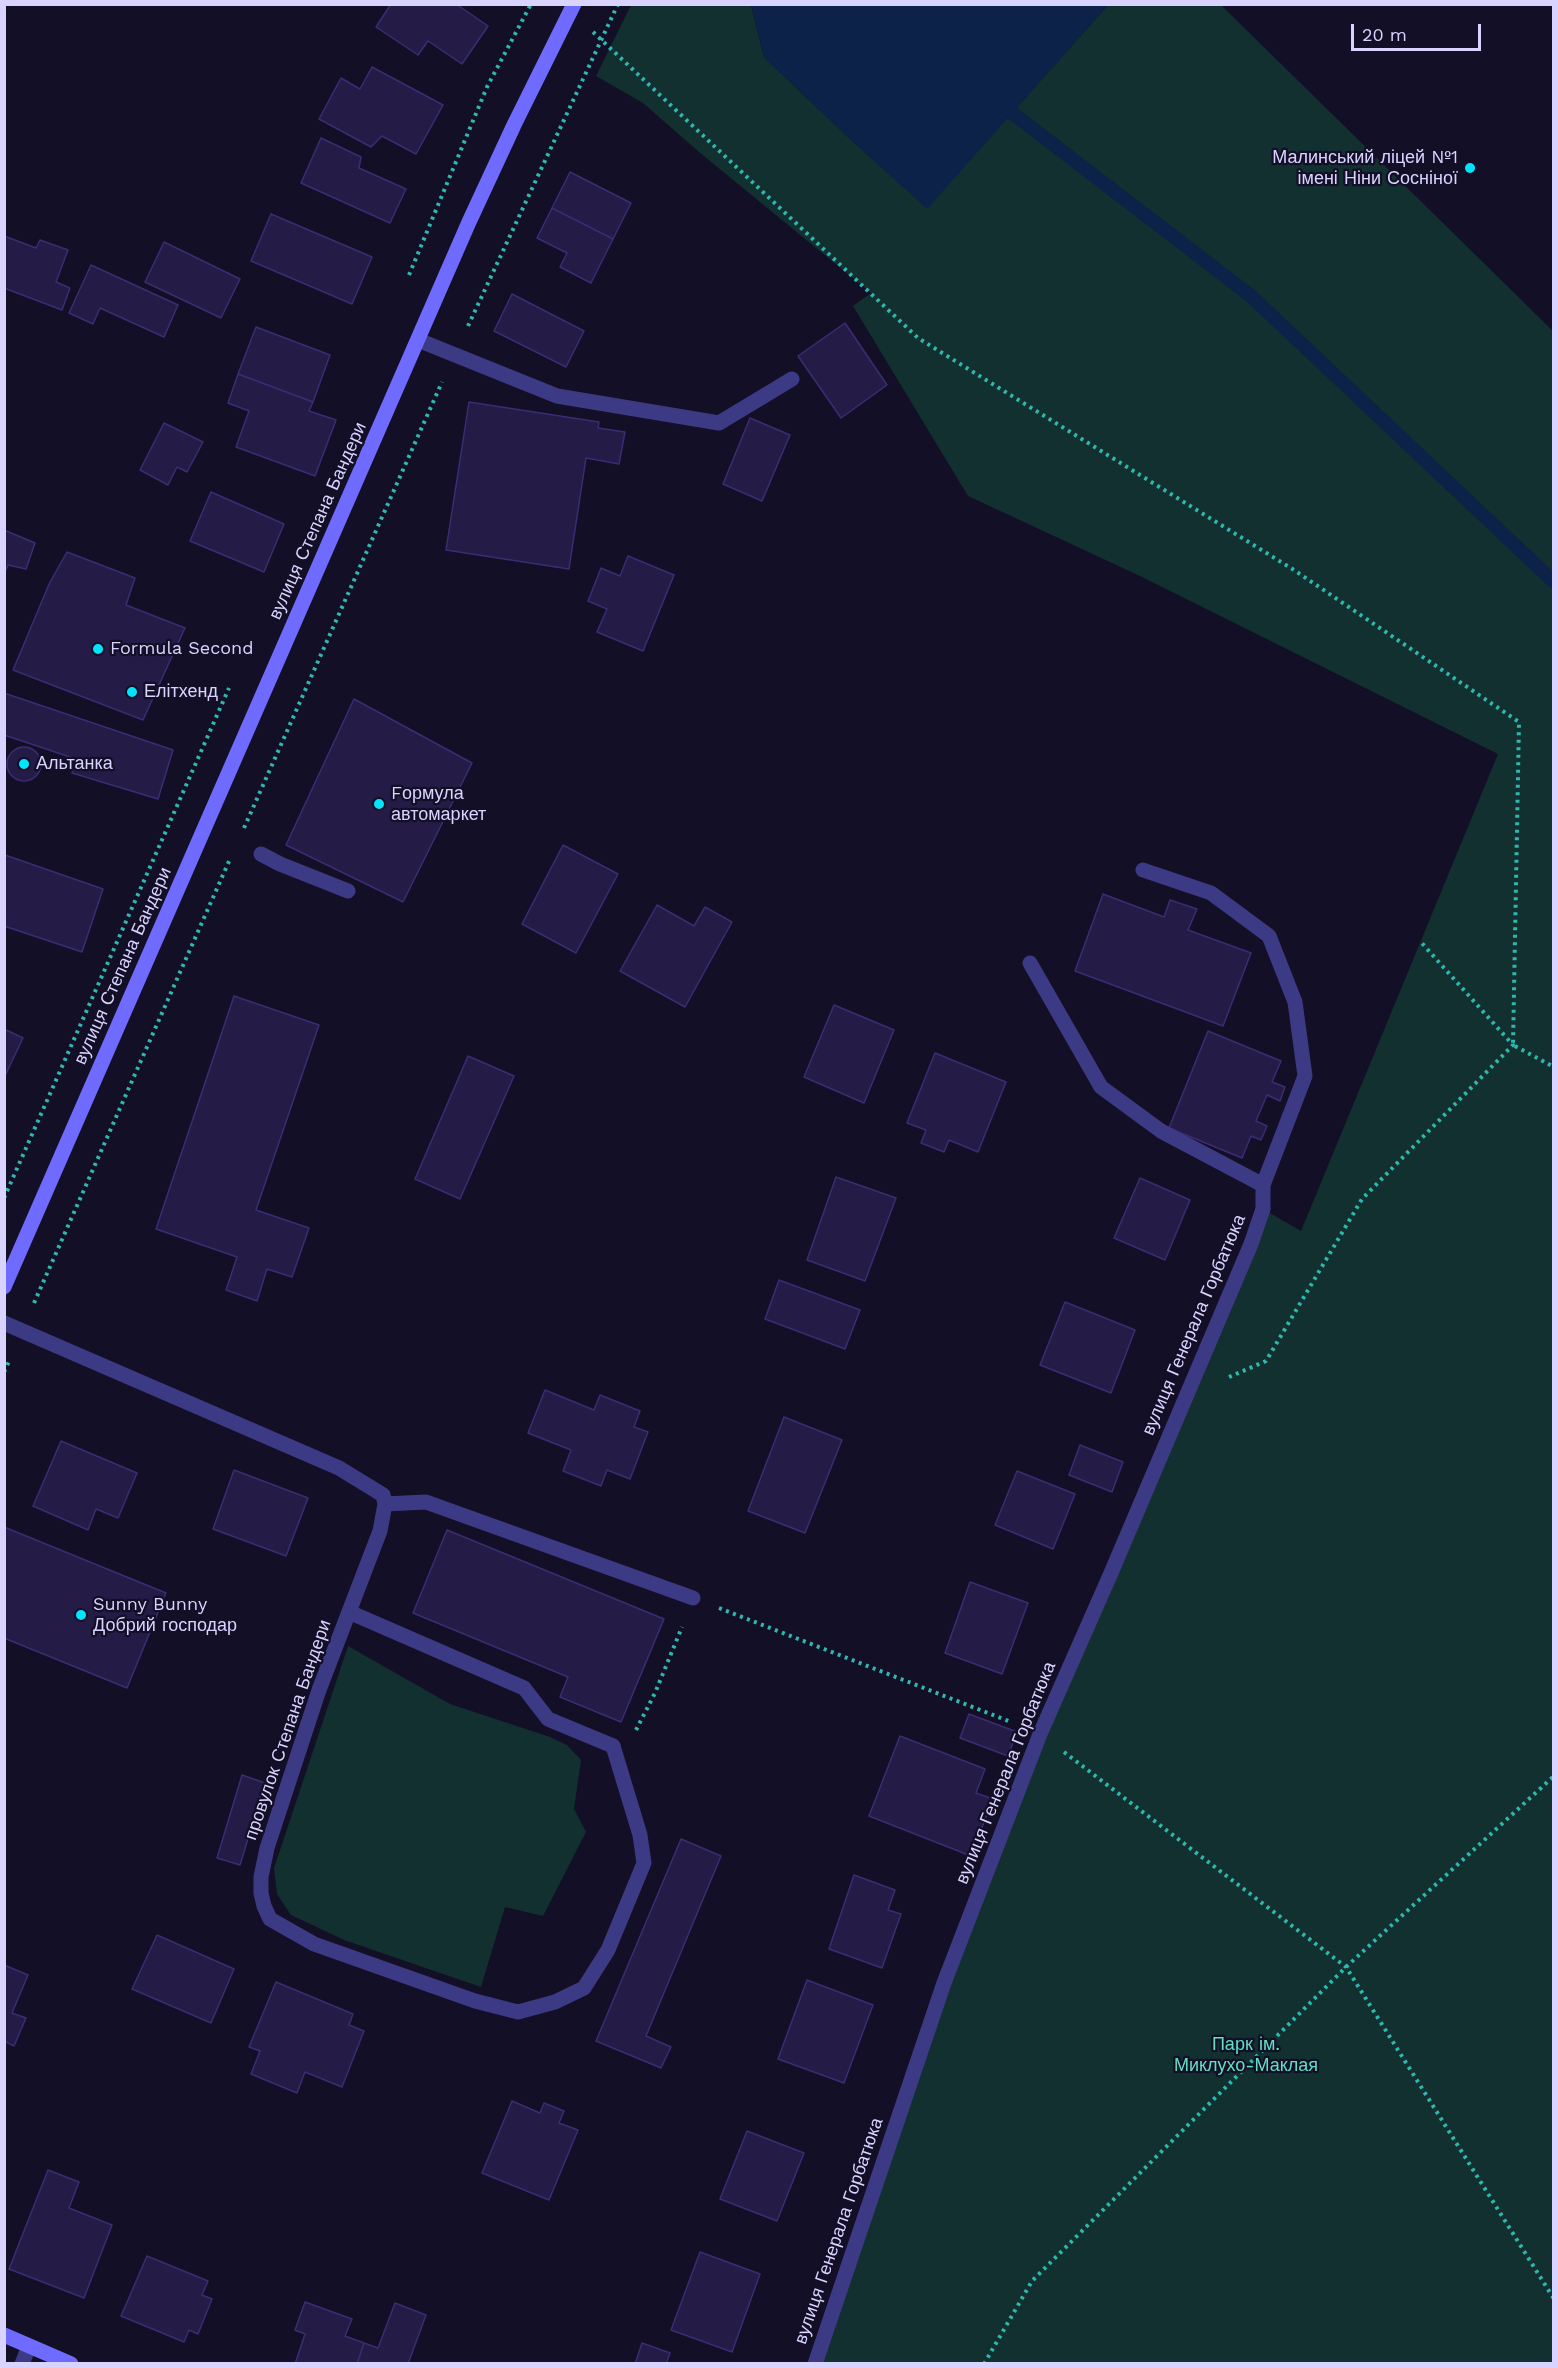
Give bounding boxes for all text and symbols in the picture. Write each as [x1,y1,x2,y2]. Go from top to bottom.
scale bar [1354,12,1484,50]
text: 20 m [1362,24,1407,45]
place label: Малинський ліцей №1 імені Ніни Сосніної [1272,147,1458,190]
marker: Малинський ліцей №1 імені Ніни Сосніної [1463,161,1477,175]
street label: вулиця Степана Бандери [265,419,371,623]
place label: Formula Second [110,638,253,660]
marker: Formula Second [91,642,105,656]
place label: Елітхенд [144,681,218,703]
marker: Елітхенд [125,685,139,699]
place label: Альтанка [36,753,113,775]
marker: Альтанка [17,757,31,771]
place label: Fормула автомаркет [391,783,486,826]
marker: Fормула автомаркет [372,797,386,811]
street label: вулиця Степана Бандери [70,864,176,1068]
street label: вулиця Генерала Горбатюка [1138,1211,1250,1439]
place label: Sunny Bunny Добрий господар [93,1594,237,1636]
marker: Sunny Bunny Добрий господар [74,1608,88,1622]
street label: провулок Степана Бандери [240,1617,336,1843]
street label: вулиця Генерала Горбатюка [951,1659,1061,1887]
park label: Парк ім. Миклухо-Маклая [1174,2034,1318,2076]
street label: вулиця Генерала Горбатюка [790,2115,888,2347]

